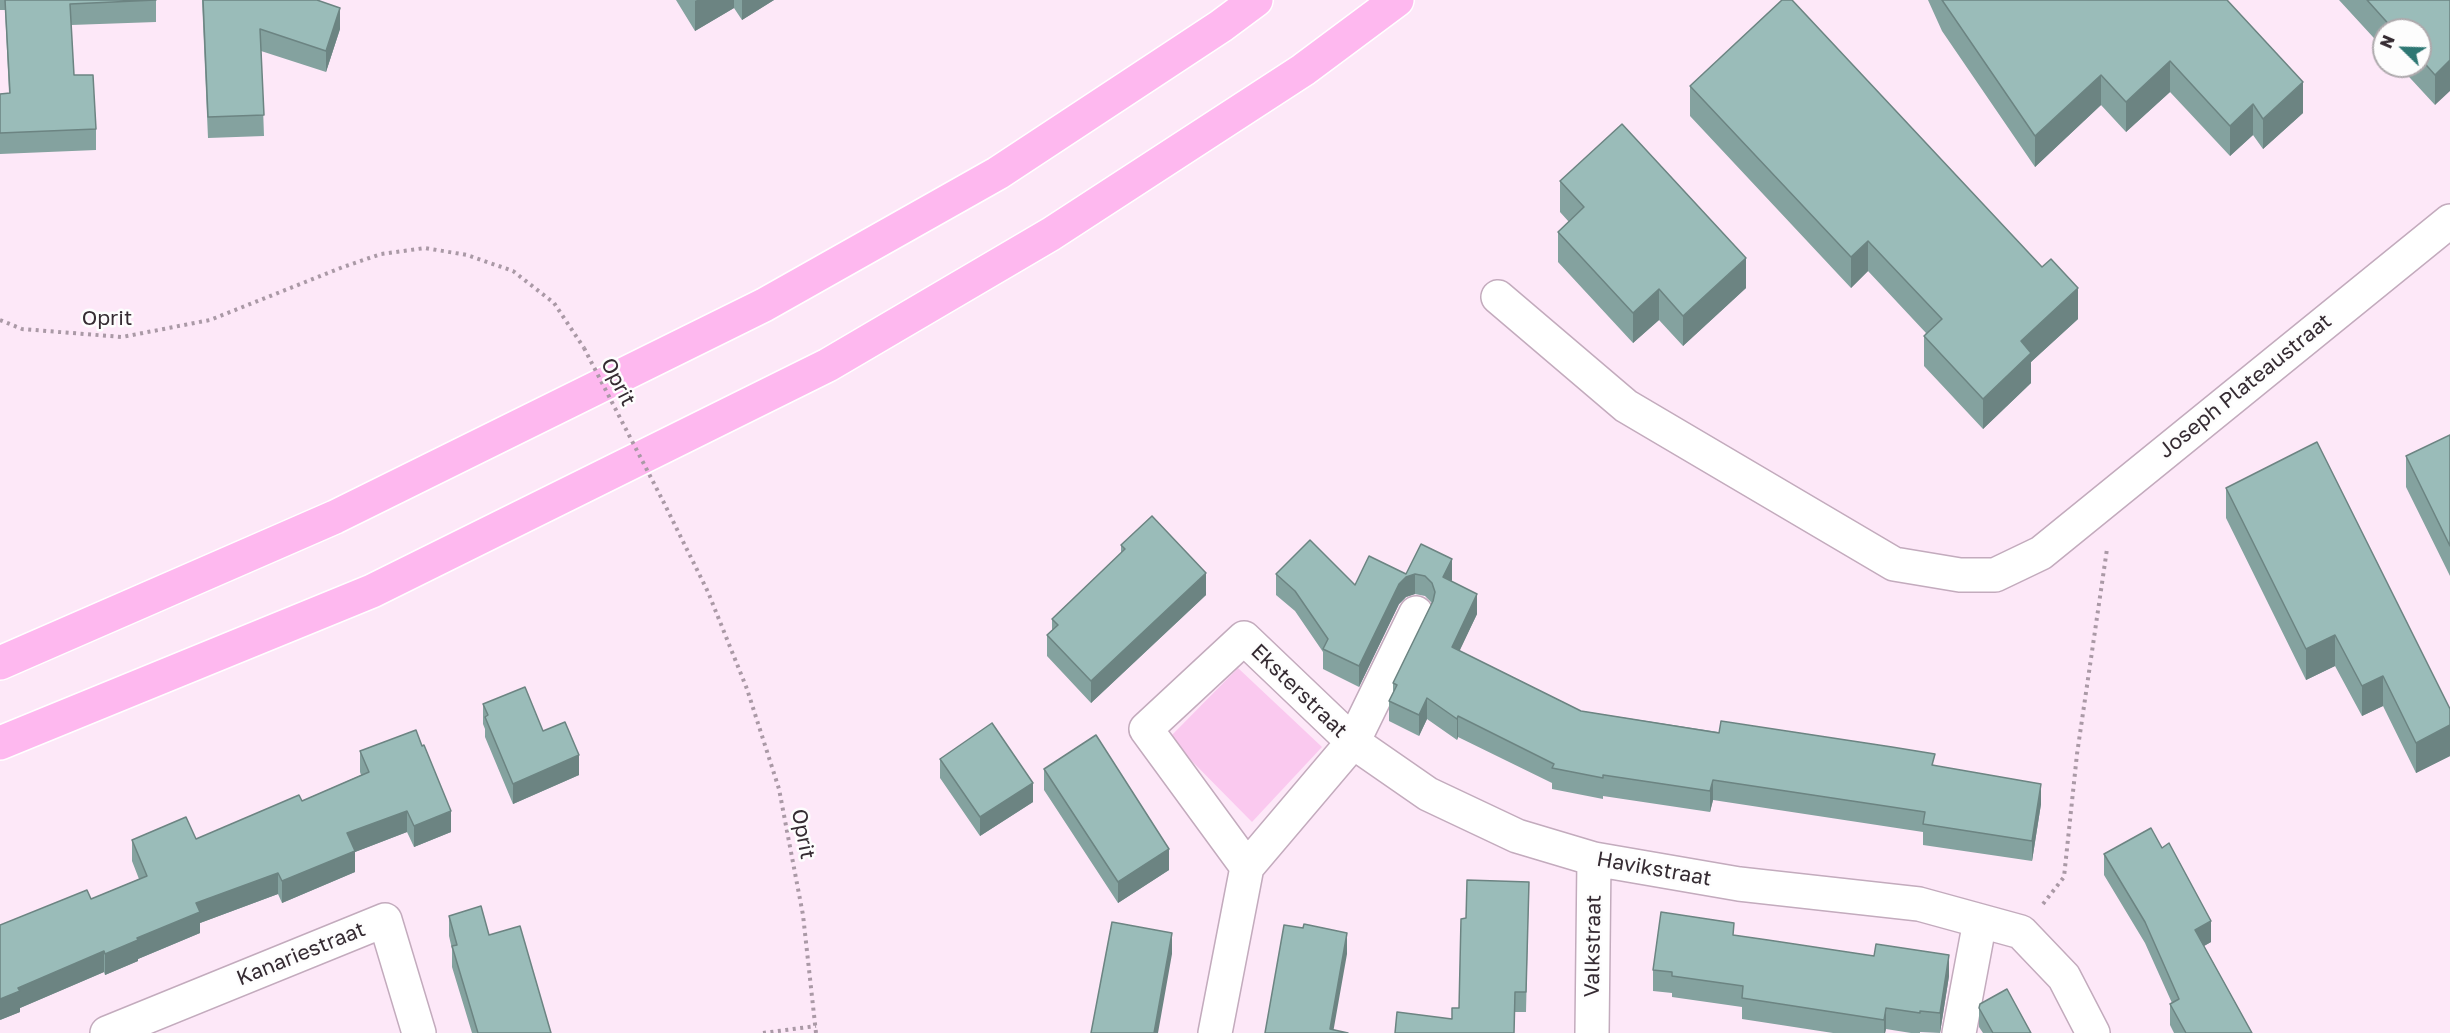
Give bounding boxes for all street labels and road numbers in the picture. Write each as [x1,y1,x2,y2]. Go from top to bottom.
street label: Oprit [82,305,132,331]
street label: Joseph Plateaustraat [2153,308,2337,464]
street label: Oprit [595,354,641,410]
street label: Eksterstraat [1246,639,1352,743]
street label: Oprit [786,807,820,861]
street label: Havikstraat [1595,847,1713,891]
street label: Valkstraat [1580,894,1606,998]
street label: Kanariestraat [233,917,369,991]

